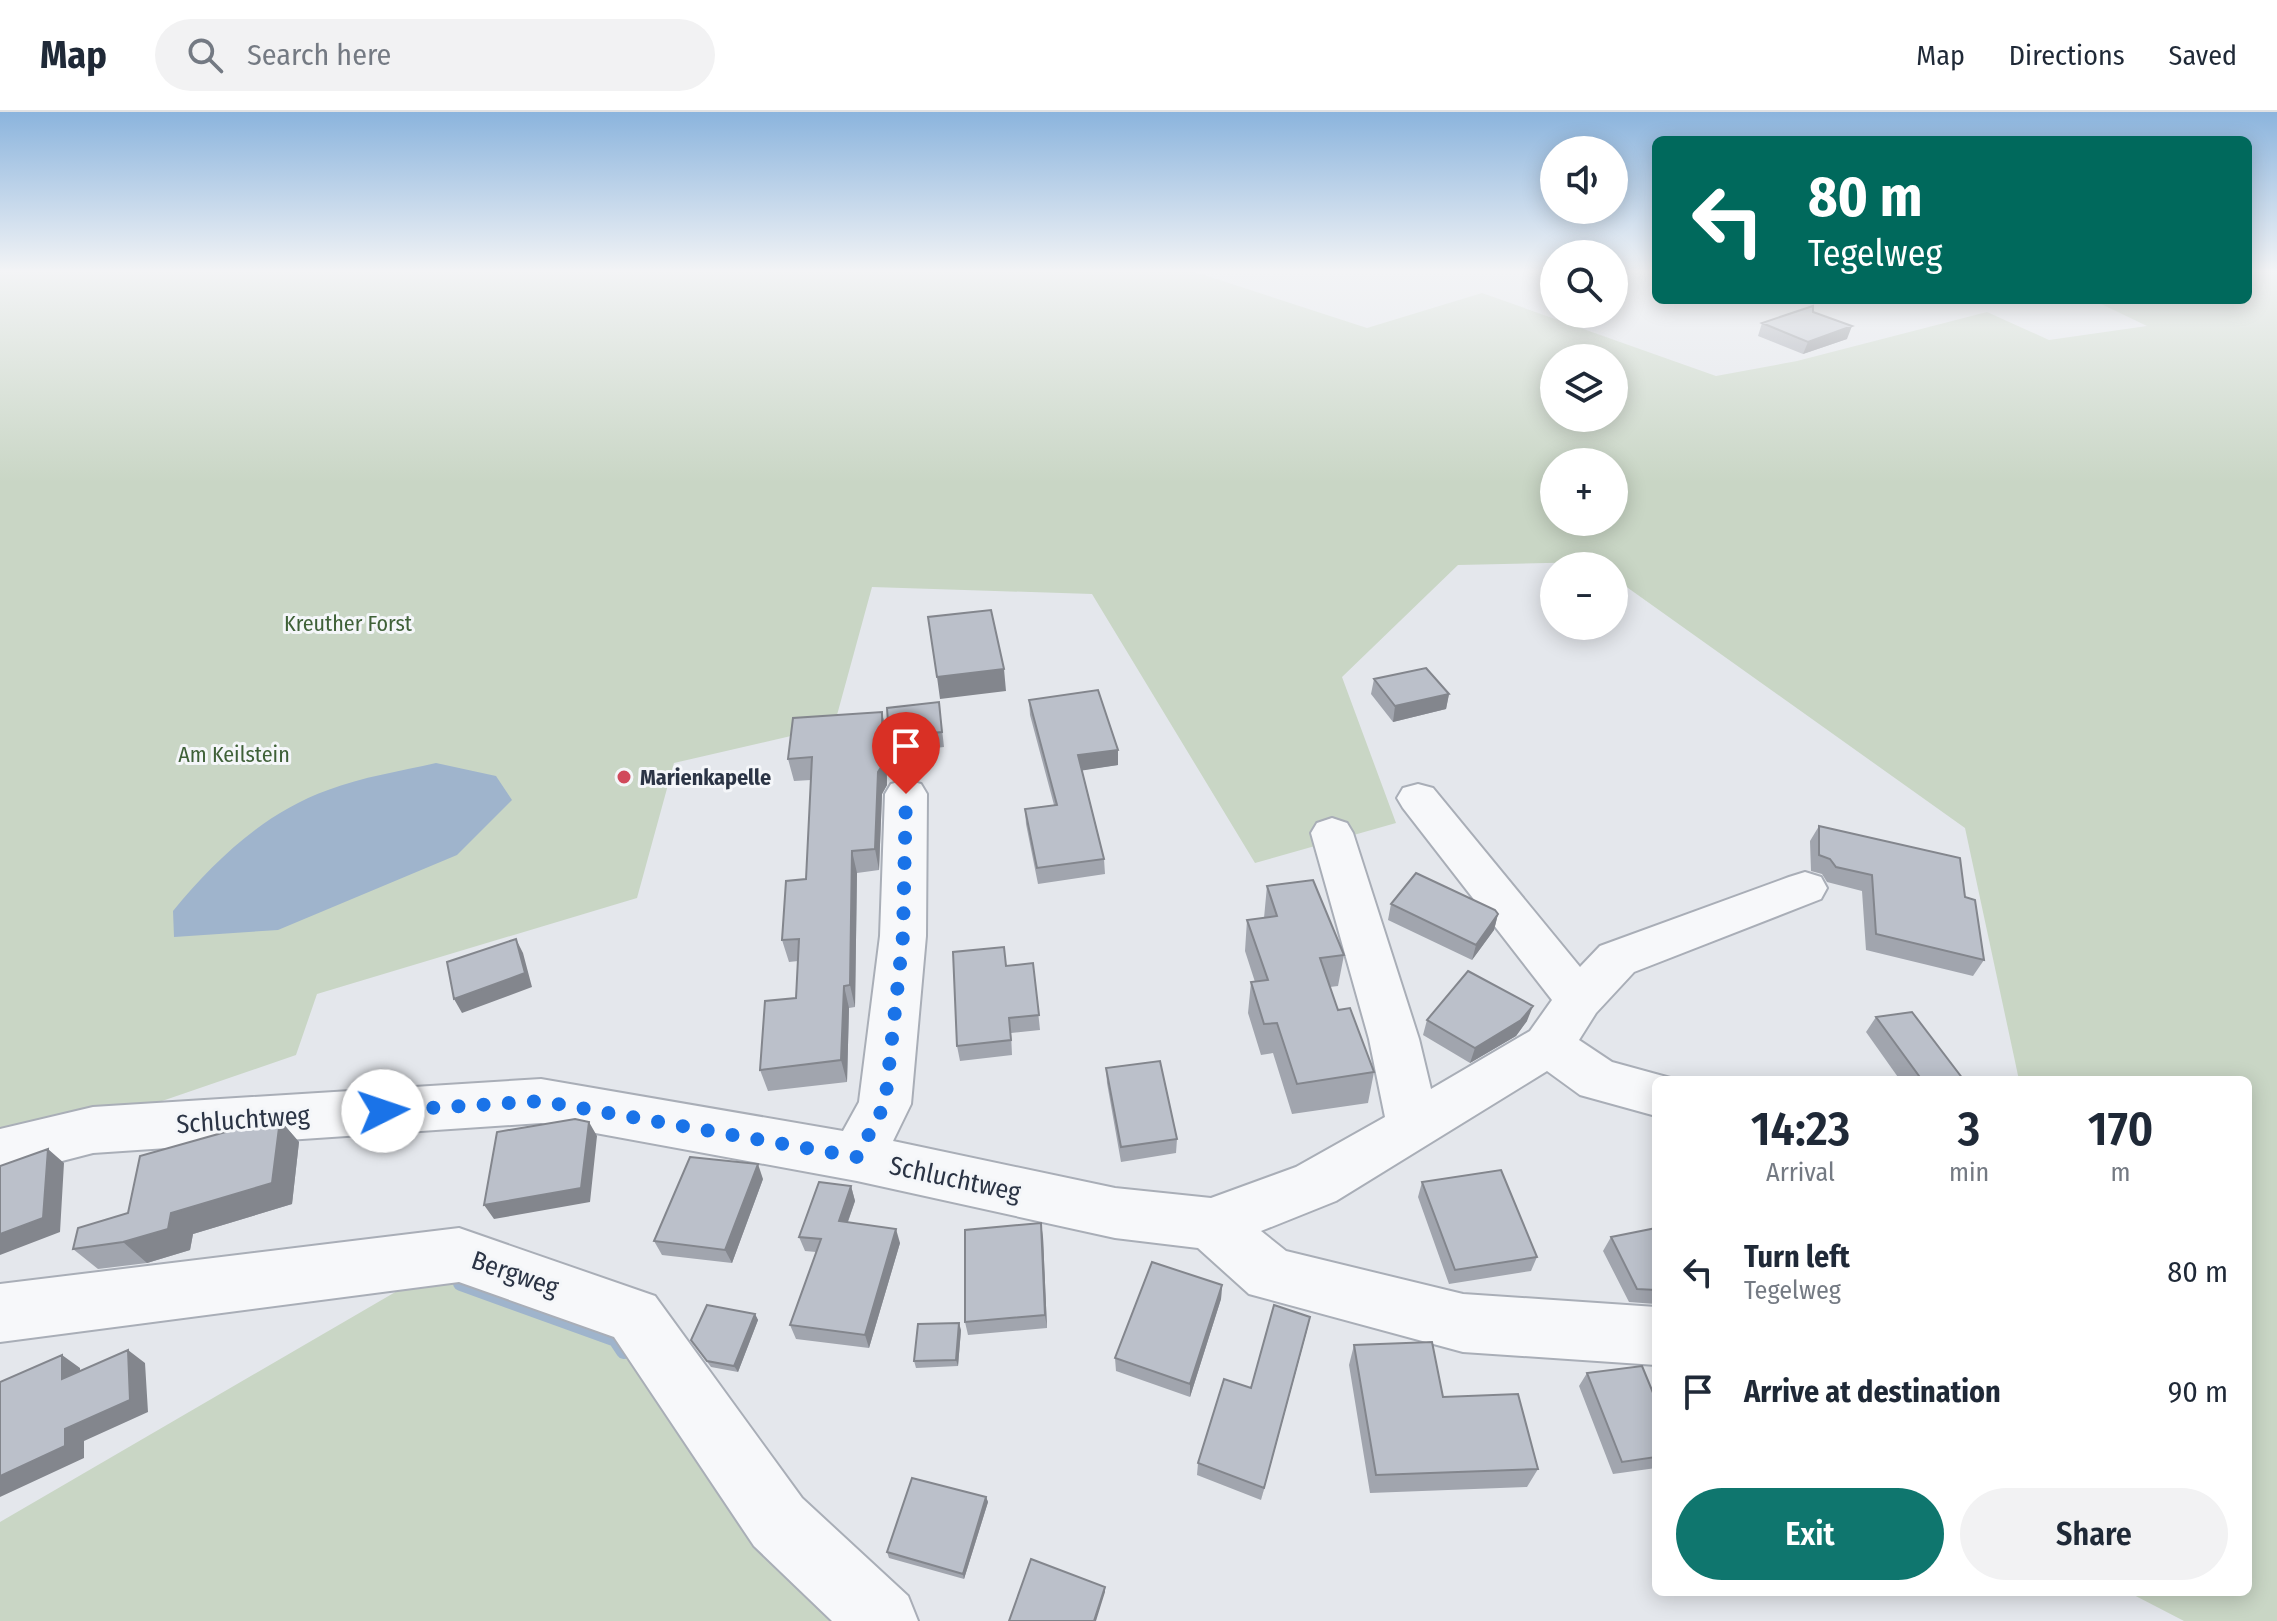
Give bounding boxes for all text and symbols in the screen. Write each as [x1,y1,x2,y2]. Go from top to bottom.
search box [155,19,715,91]
text: Map [40,32,107,78]
icon: search [183,33,227,77]
text: Search here [247,37,391,73]
text: Map [1916,39,1965,72]
text: Directions [2009,39,2125,72]
text: Saved [2169,39,2237,72]
map controls [1540,136,1628,640]
button: sound [1540,136,1628,224]
text: 80 m [1808,164,1923,231]
icon: left [1676,168,1780,272]
text: Tegelweg [1808,232,1942,276]
button: search [1540,240,1628,328]
button: layers [1540,344,1628,432]
button: + [1540,448,1628,536]
button: − [1540,552,1628,640]
park label: Kreuther Forst [284,610,413,637]
pin [872,712,940,794]
icon: arrive [884,724,928,768]
park label: Am Keilstein [178,741,290,768]
place label: Marienkapelle [640,764,771,791]
marker: Marienkapelle [615,768,633,786]
position arrow [341,1069,425,1153]
street label: Schluchtweg [175,1100,311,1140]
text: 14:23 [1751,1100,1850,1158]
text: 3 [1958,1100,1980,1158]
text: 170 [2088,1100,2153,1158]
street label: Schluchtweg [886,1150,1024,1208]
text: Arrival [1766,1157,1835,1188]
text: min [1949,1157,1989,1188]
text: m [2111,1157,2131,1188]
text: Turn left [1744,1239,1850,1275]
street label: Bergweg [467,1245,563,1304]
icon: left [1676,1250,1720,1294]
text: 80 m [2167,1254,2228,1290]
text: Tegelweg [1744,1275,1841,1306]
icon: arrive [1676,1370,1720,1414]
text: Arrive at destination [1744,1374,2001,1410]
text: 90 m [2168,1374,2228,1410]
button: Exit [1676,1488,1944,1580]
button: Share [1960,1488,2228,1580]

